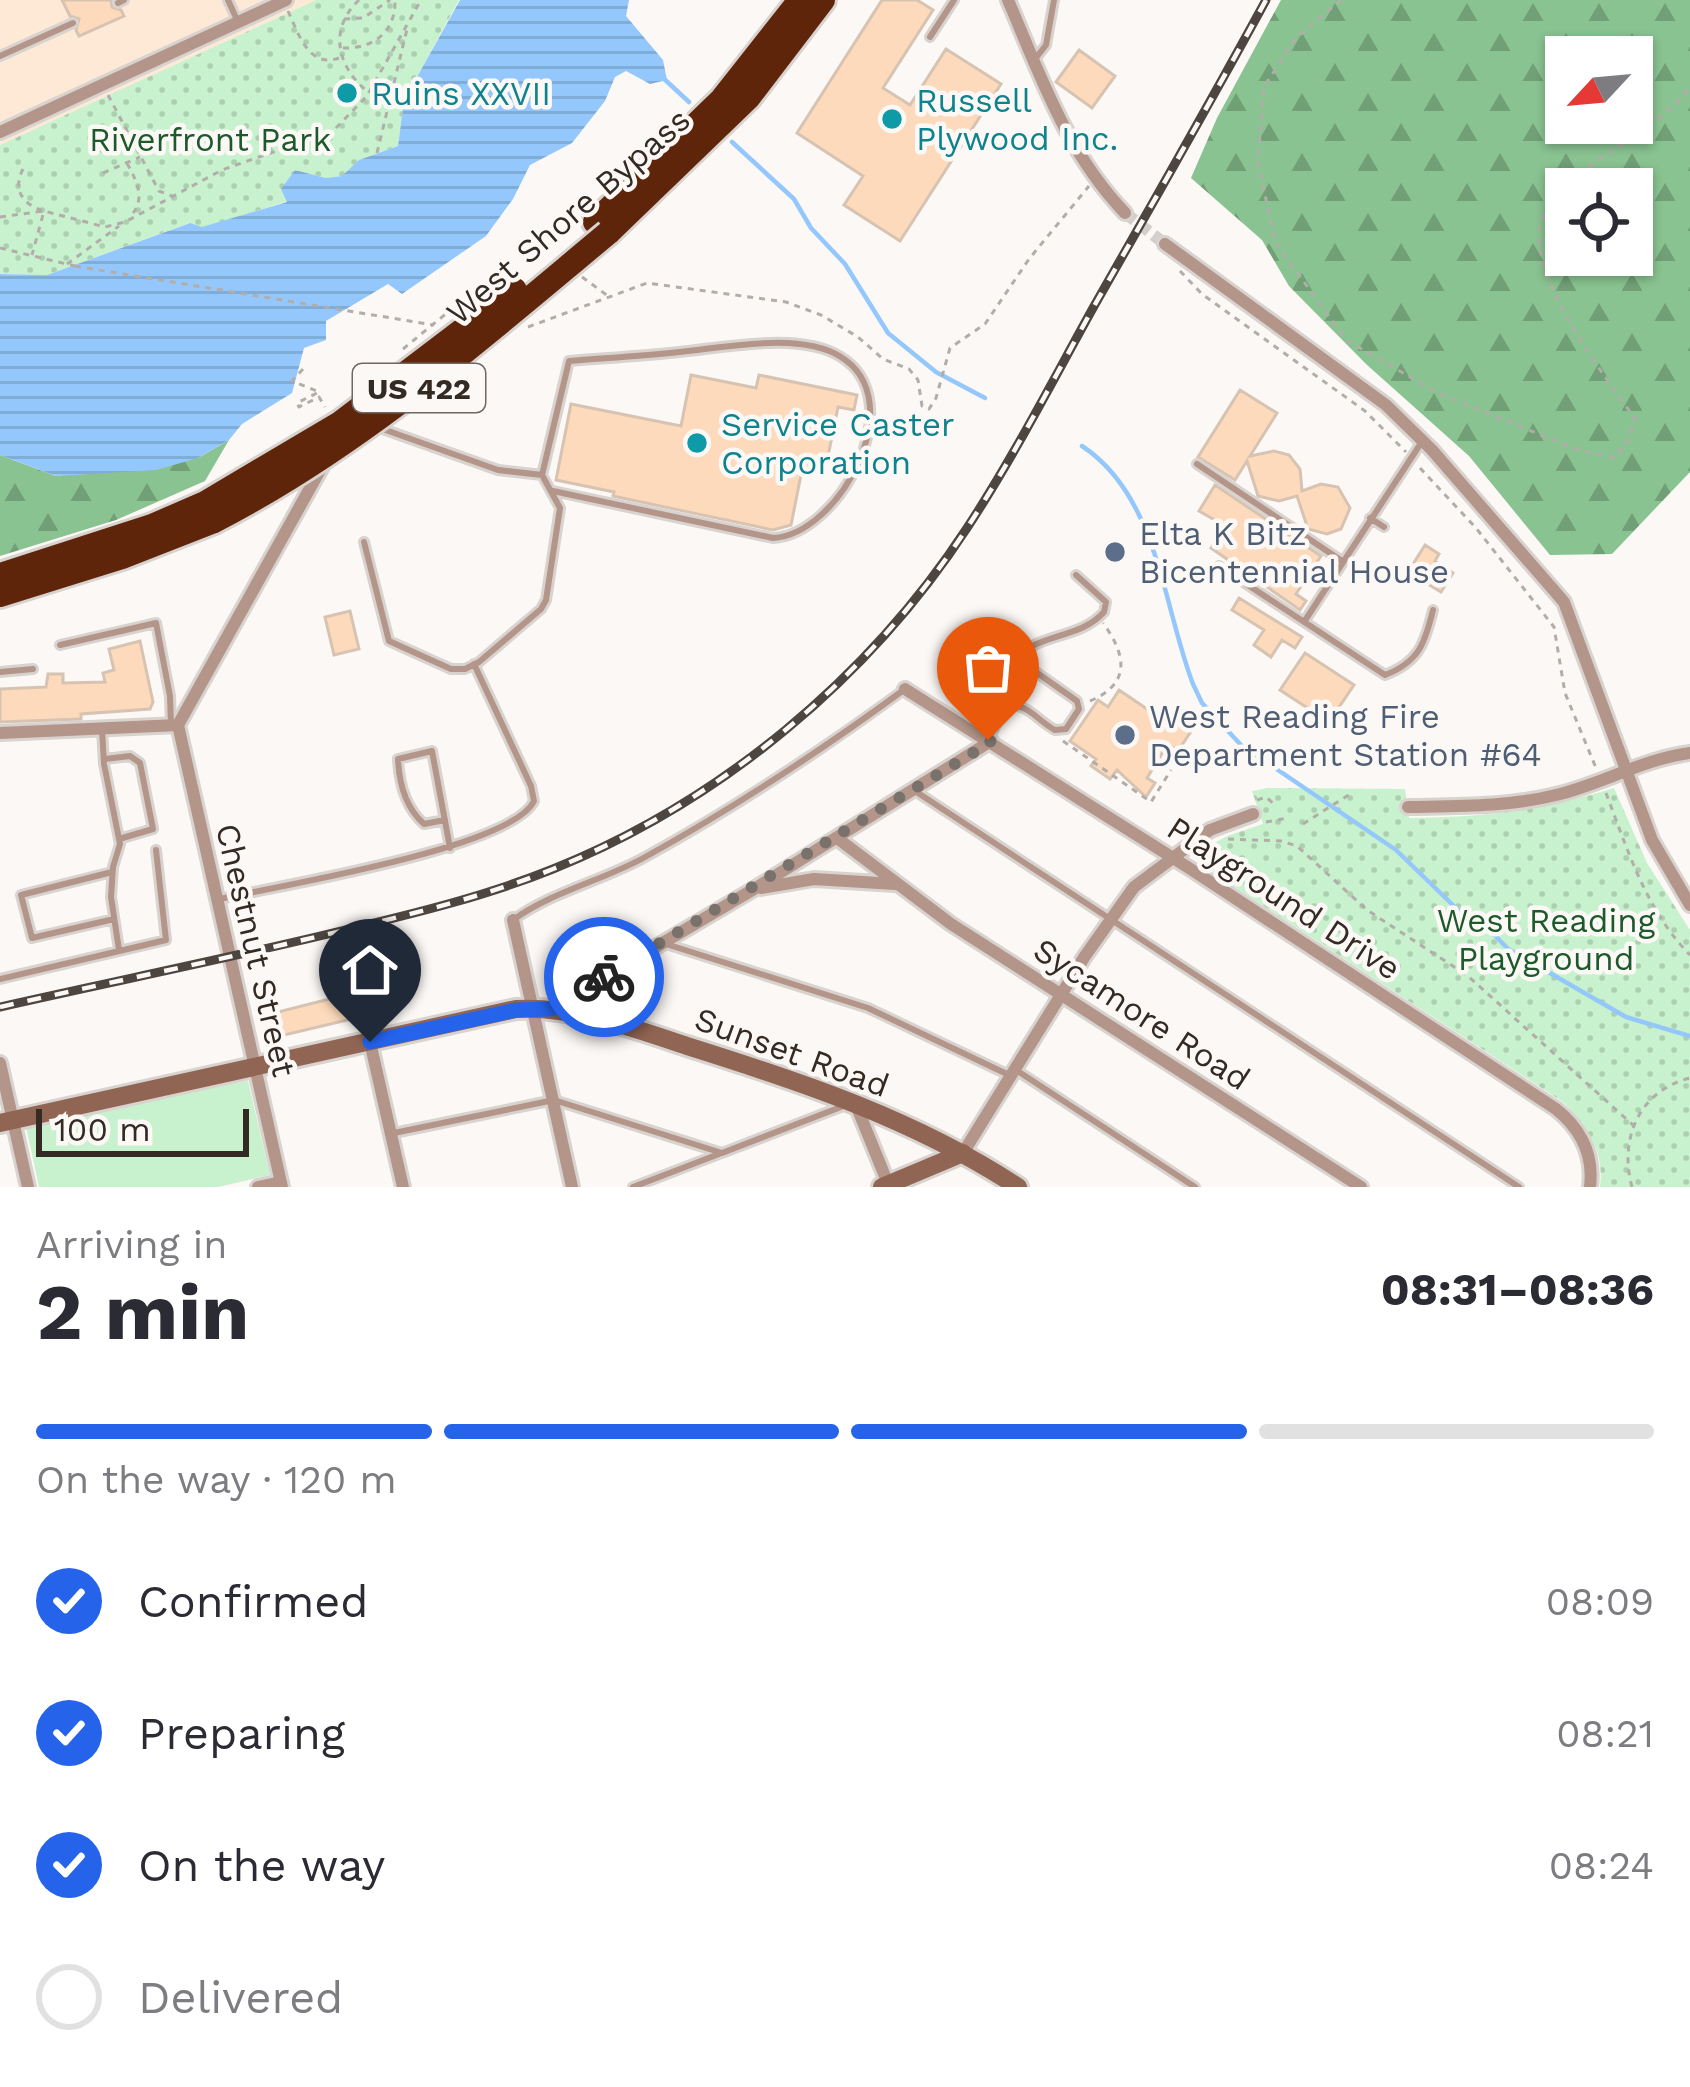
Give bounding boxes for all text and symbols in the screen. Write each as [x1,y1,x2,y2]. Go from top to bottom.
north arrow [1545,36,1653,144]
map controls [1545,36,1653,276]
place label: Ruins XXVII [371,74,551,113]
marker: Ruins XXVII [334,80,360,106]
place label: Russell Plywood Inc. [916,81,1118,158]
street label: West Shore Bypass [438,100,698,332]
marker: Russell Plywood Inc. [879,106,905,132]
park label: Riverfront Park [89,120,331,159]
button: locate [1545,168,1653,276]
road number: US 422 [353,364,485,412]
place label: Service Caster Corporation [721,405,954,482]
marker: Service Caster Corporation [684,430,710,456]
place label: Elta K Bitz Bicentennial House [1139,514,1449,591]
marker: Elta K Bitz Bicentennial House [1102,539,1128,565]
pin [937,617,1039,740]
icon: bag [955,635,1021,701]
place label: West Reading Fire Department Station #64 [1149,697,1542,774]
marker: West Reading Fire Department Station #64 [1112,722,1138,748]
street label: Playground Drive [1160,808,1408,988]
street label: Chestnut Street [208,820,304,1080]
park label: West Reading Playground [1437,901,1656,978]
courier [544,917,664,1037]
pin [319,919,421,1042]
street label: Sycamore Road [1027,930,1257,1098]
icon: home [337,937,403,1003]
icon: bike [571,944,637,1010]
street label: Sunset Road [690,999,894,1105]
scale bar [36,1103,249,1156]
text: 100 m [54,1110,151,1149]
text: Arriving in [36,1222,227,1267]
text: 08:31–08:36 [1381,1263,1654,1316]
text: 2 min [36,1266,249,1358]
text: On the way · 120 m [36,1457,397,1502]
icon: check [36,1568,102,1634]
text: Confirmed [138,1575,369,1628]
text: 08:09 [1546,1579,1654,1624]
icon: check [36,1700,102,1766]
text: Preparing [138,1707,345,1760]
text: 08:21 [1556,1711,1654,1756]
icon: check [36,1832,102,1898]
text: On the way [138,1839,385,1892]
text: 08:24 [1549,1843,1654,1888]
text: Delivered [138,1971,343,2024]

